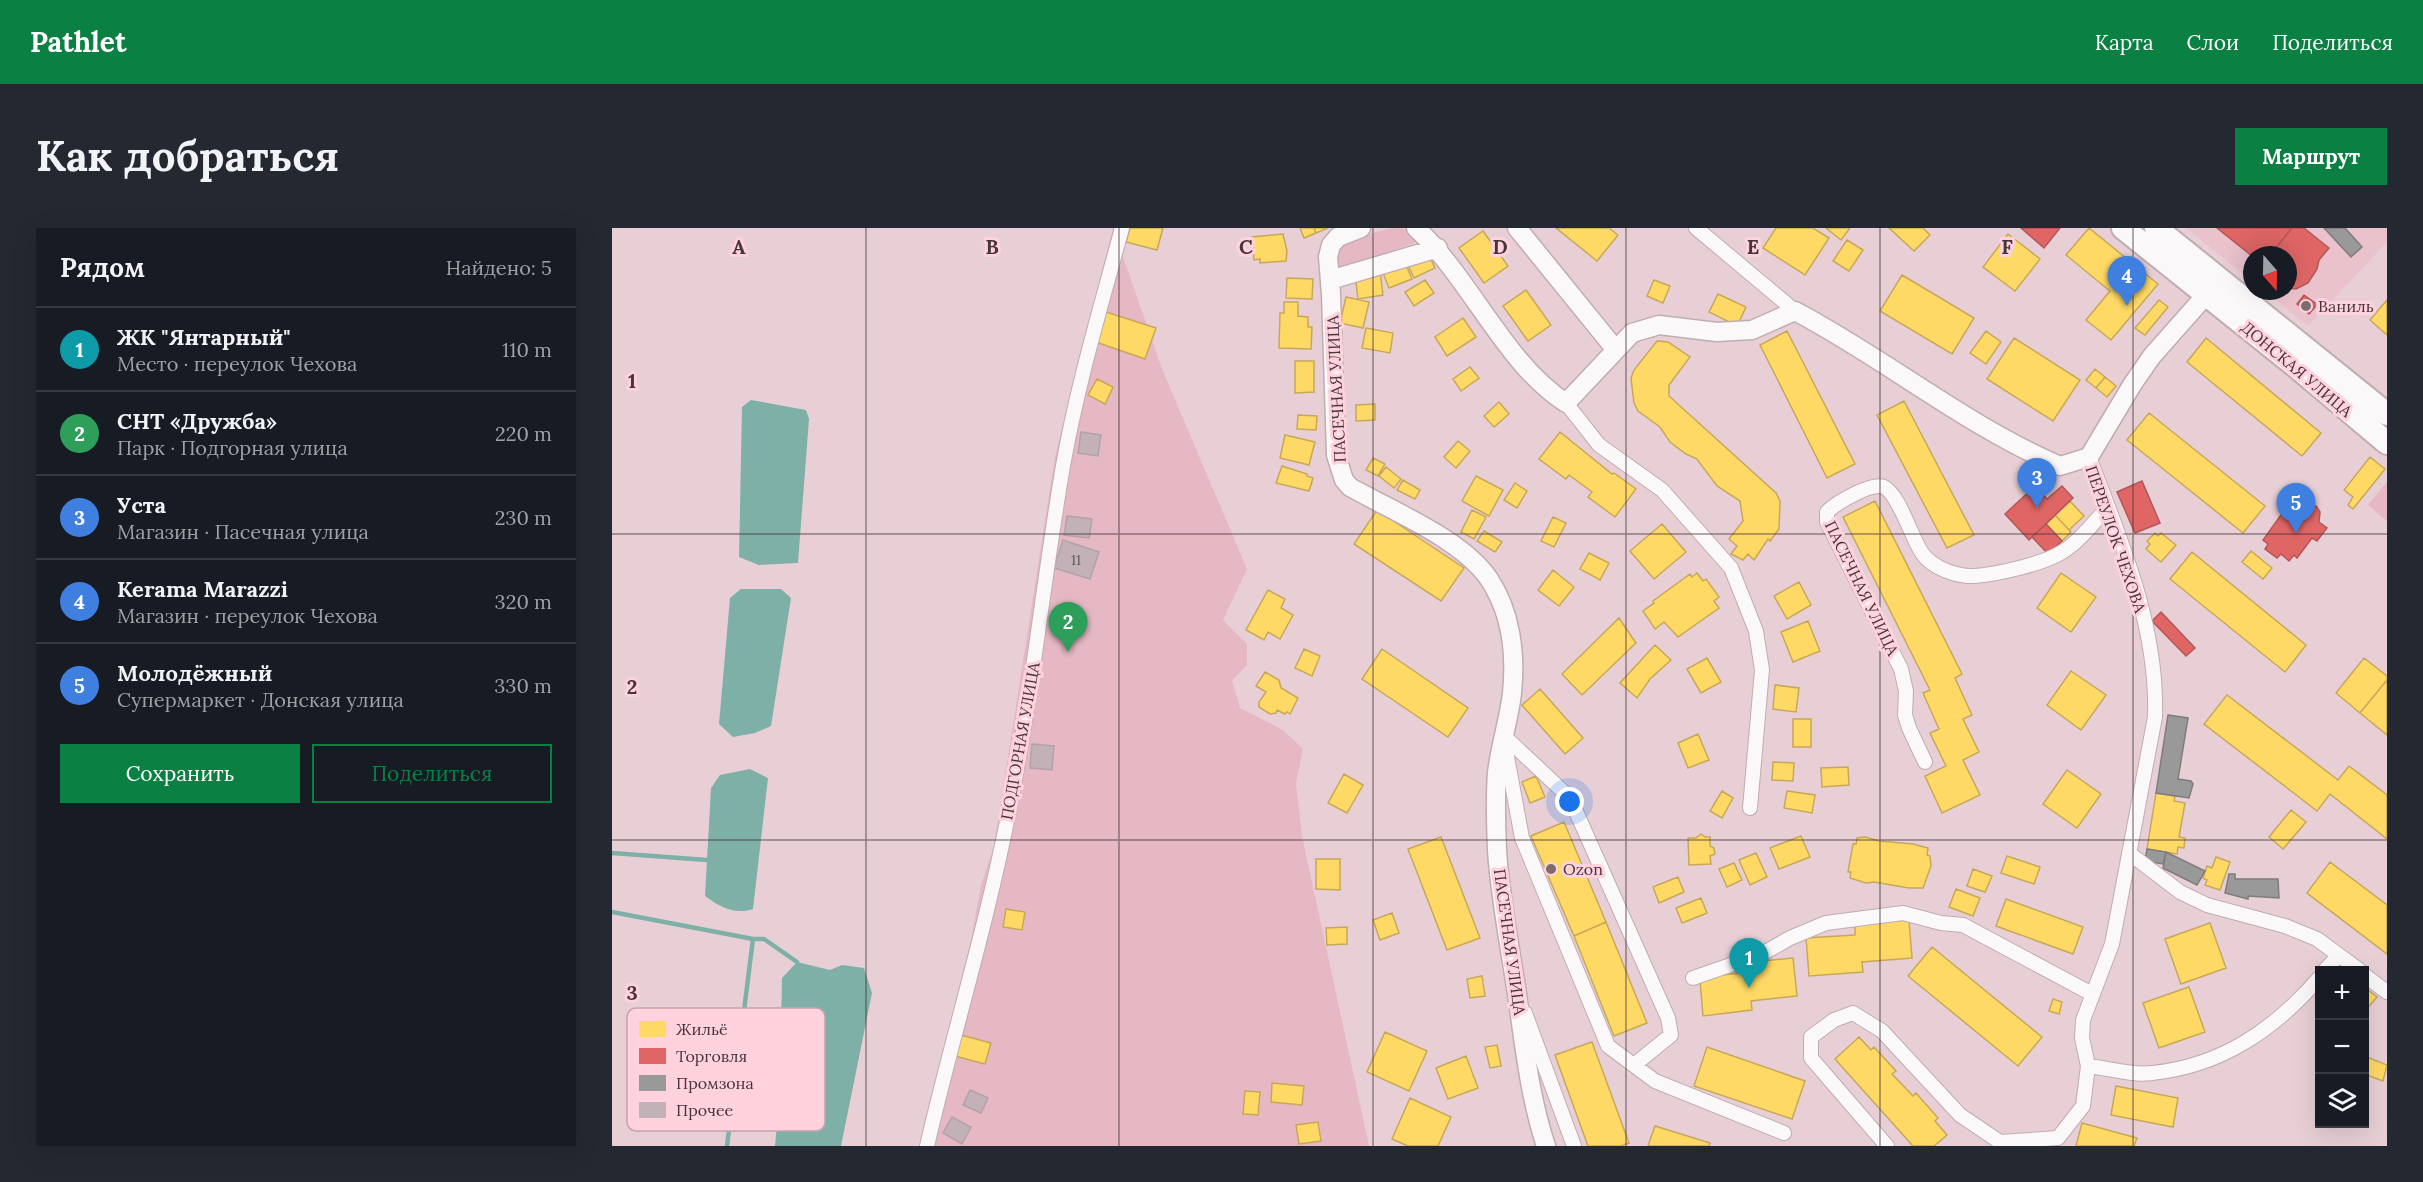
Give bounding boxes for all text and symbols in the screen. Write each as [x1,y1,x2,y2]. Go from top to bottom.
text: Pathlet [30,24,127,60]
text: Карта [2095,29,2154,56]
text: Слои [2187,29,2239,56]
text: Поделиться [2272,29,2393,56]
button: Маршрут [2235,128,2387,185]
text: Как добраться [36,129,339,183]
text: A [732,234,746,259]
text: B [985,234,999,259]
text: C [1239,234,1253,259]
text: D [1492,234,1508,259]
text: E [1747,234,1759,259]
text: F [2001,234,2013,259]
north arrow [2243,246,2297,300]
text: Рядом [60,251,145,284]
text: Найдено: 5 [446,255,552,280]
pin: 4 [2108,256,2146,306]
place label: Ваниль [2318,296,2374,316]
marker: Ваниль [2299,299,2313,313]
street label: ПАСЕЧНАЯ УЛИЦА [1322,314,1350,463]
street label: ДОНСКАЯ УЛИЦА [2237,317,2357,422]
text: ЖК "Янтарный" [117,323,290,351]
text: 1 [75,337,84,362]
text: 110 m [502,337,552,362]
text: Место · переулок Чехова [117,351,357,376]
text: 1 [628,368,636,393]
text: СНТ «Дружба» [117,407,277,435]
text: 2 [74,421,85,446]
text: 220 m [495,421,552,446]
text: Парк · Подгорная улица [117,435,348,460]
pin: 3 [2018,458,2056,508]
street label: ПЕРЕУЛОК ЧЕХОВА [2081,463,2151,616]
pin: 5 [2276,484,2316,533]
text: Уста [117,491,166,519]
text: 3 [74,505,85,530]
text: 230 m [495,505,552,530]
street label: ПАСЕЧНАЯ УЛИЦА [1821,517,1904,660]
text: Магазин · Пасечная улица [117,519,369,544]
house number: 11 [1071,551,1081,569]
text: Kerama Marazzi [117,575,288,603]
text: 4 [74,589,85,614]
text: 320 m [495,589,552,614]
pin: 2 [1048,602,1088,652]
text: Магазин · переулок Чехова [117,603,378,628]
text: Молодёжный [117,659,272,687]
street label: ПОДГОРНАЯ УЛИЦА [996,660,1044,821]
text: 5 [74,673,85,698]
text: 330 m [494,673,552,698]
text: 2 [627,674,637,699]
text: Супермаркет · Донская улица [117,687,404,712]
button: Сохранить [60,744,300,803]
button: Поделиться [312,744,552,803]
your location [1555,787,1584,816]
place label: Ozon [1563,859,1603,879]
marker: Ozon [1544,862,1558,876]
street label: ПАСЕЧНАЯ УЛИЦА [1490,868,1530,1017]
pin: 1 [1730,938,1768,988]
map controls [2315,966,2369,1128]
button: + [2315,966,2369,1020]
text: 3 [626,980,638,1005]
legend [627,1008,825,1131]
text: Жильё [676,1019,728,1039]
button: − [2315,1020,2369,1074]
text: Торговля [676,1046,747,1066]
text: Промзона [676,1073,754,1093]
button: layers [2315,1074,2369,1128]
text: Прочее [676,1100,734,1120]

